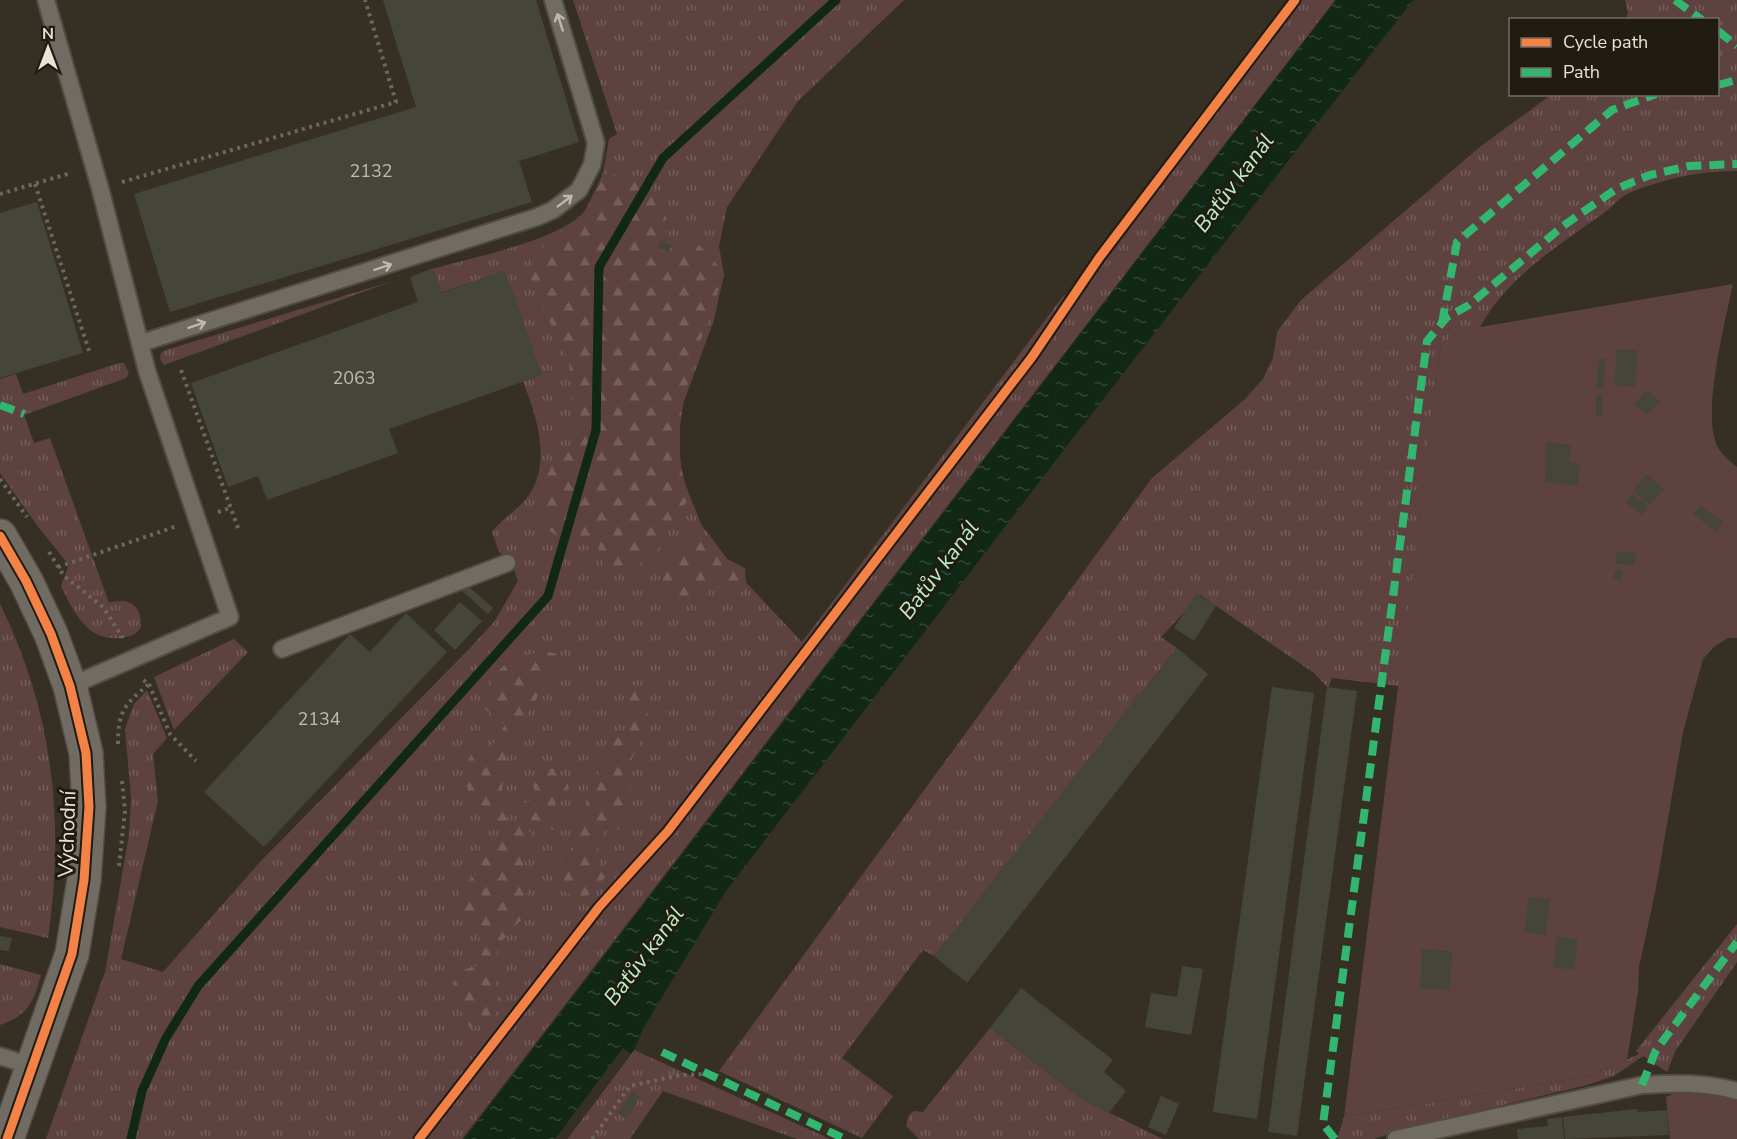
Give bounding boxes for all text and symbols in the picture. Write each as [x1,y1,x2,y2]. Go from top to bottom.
one-way arrow [554,13,565,32]
north arrow [18,18,78,78]
legend [1509,18,1719,96]
text: N [42,23,54,45]
text: Cycle path [1563,30,1648,54]
text: Path [1563,60,1600,84]
water label: Baťův kanál [1187,127,1281,239]
house number: 2132 [349,159,393,183]
one-way arrow [557,195,573,207]
one-way arrow [373,260,392,271]
one-way arrow [187,319,206,330]
house number: 2063 [332,366,376,390]
water label: Baťův kanál [892,514,986,626]
house number: 2134 [297,707,341,731]
street label: Východní [51,789,83,879]
water label: Baťův kanál [597,900,691,1012]

